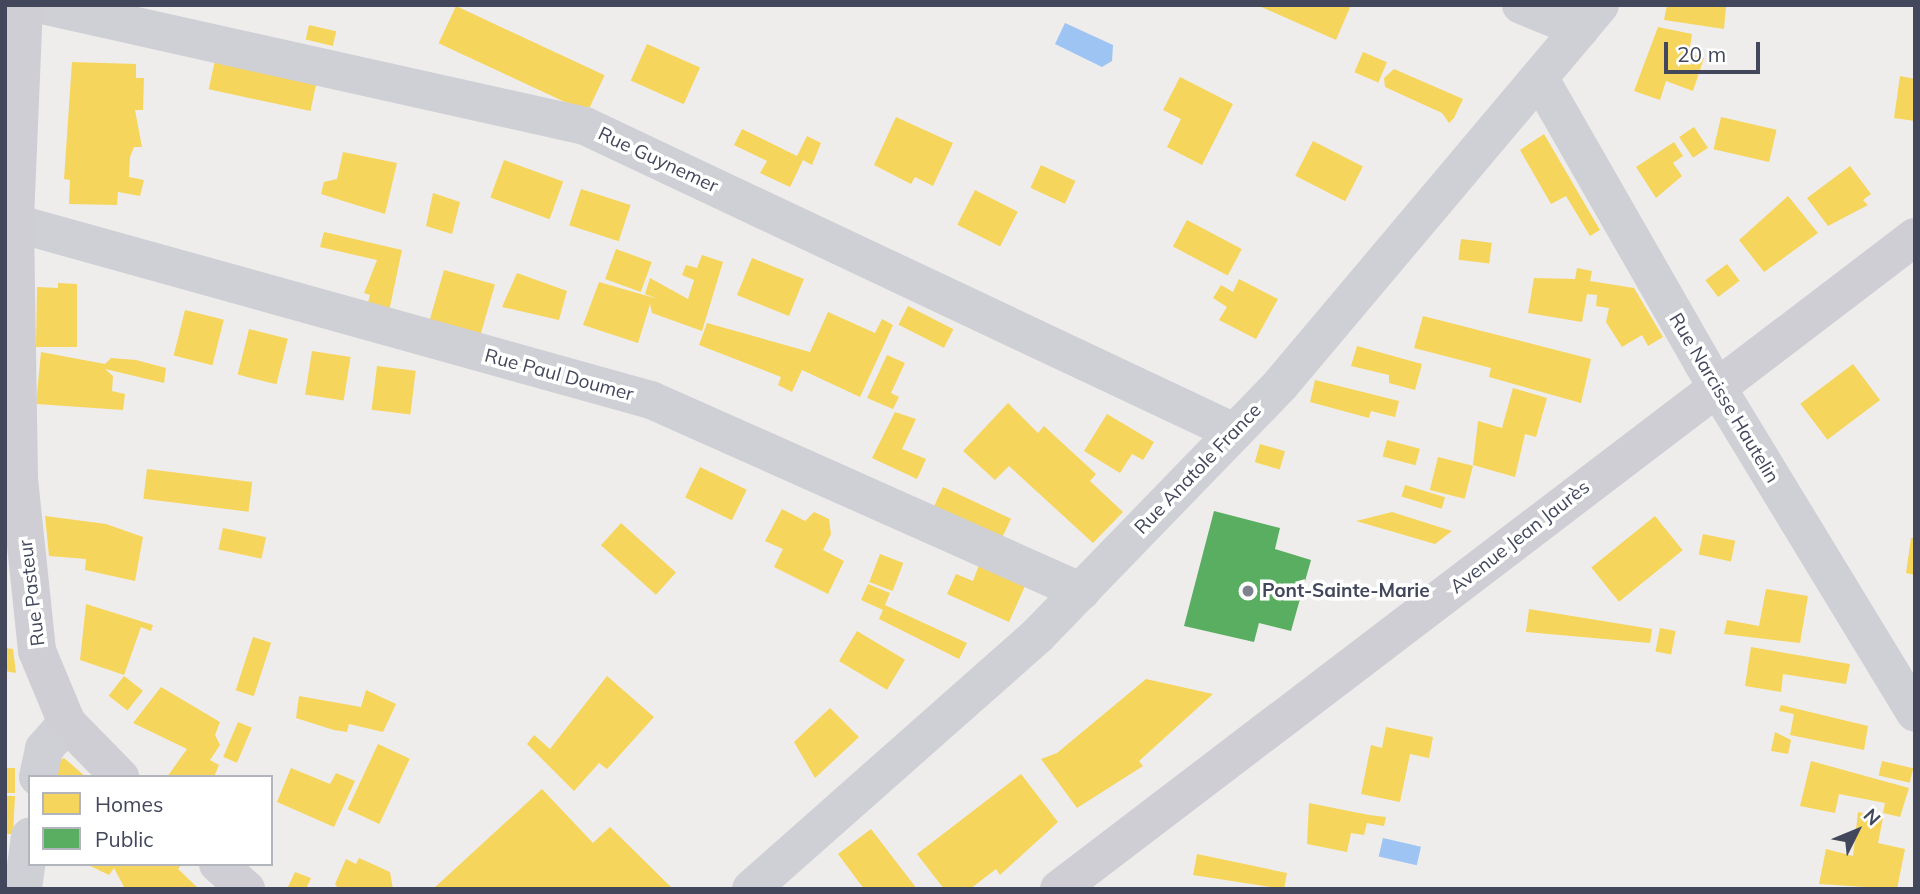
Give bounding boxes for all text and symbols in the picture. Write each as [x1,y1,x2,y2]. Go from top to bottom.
scale bar [1668,28,1764,72]
text: 20 m [1677,41,1726,67]
street label: Rue Guynemer [594,122,722,198]
street label: Rue Narcisse Hautelin [1664,309,1784,487]
street label: Rue Paul Doumer [482,344,636,406]
street label: Rue Anatole France [1130,399,1266,539]
street label: Avenue Jean Jaurès [1446,476,1594,598]
street label: Rue Pasteur [14,539,50,647]
place label: Pont-Sainte-Marie [1262,580,1430,602]
marker: Pont-Sainte-Marie [1240,583,1256,599]
legend [28,775,273,866]
text: Homes [95,791,163,817]
north arrow [1822,796,1892,866]
text: N [1859,803,1886,830]
text: Public [95,826,154,852]

